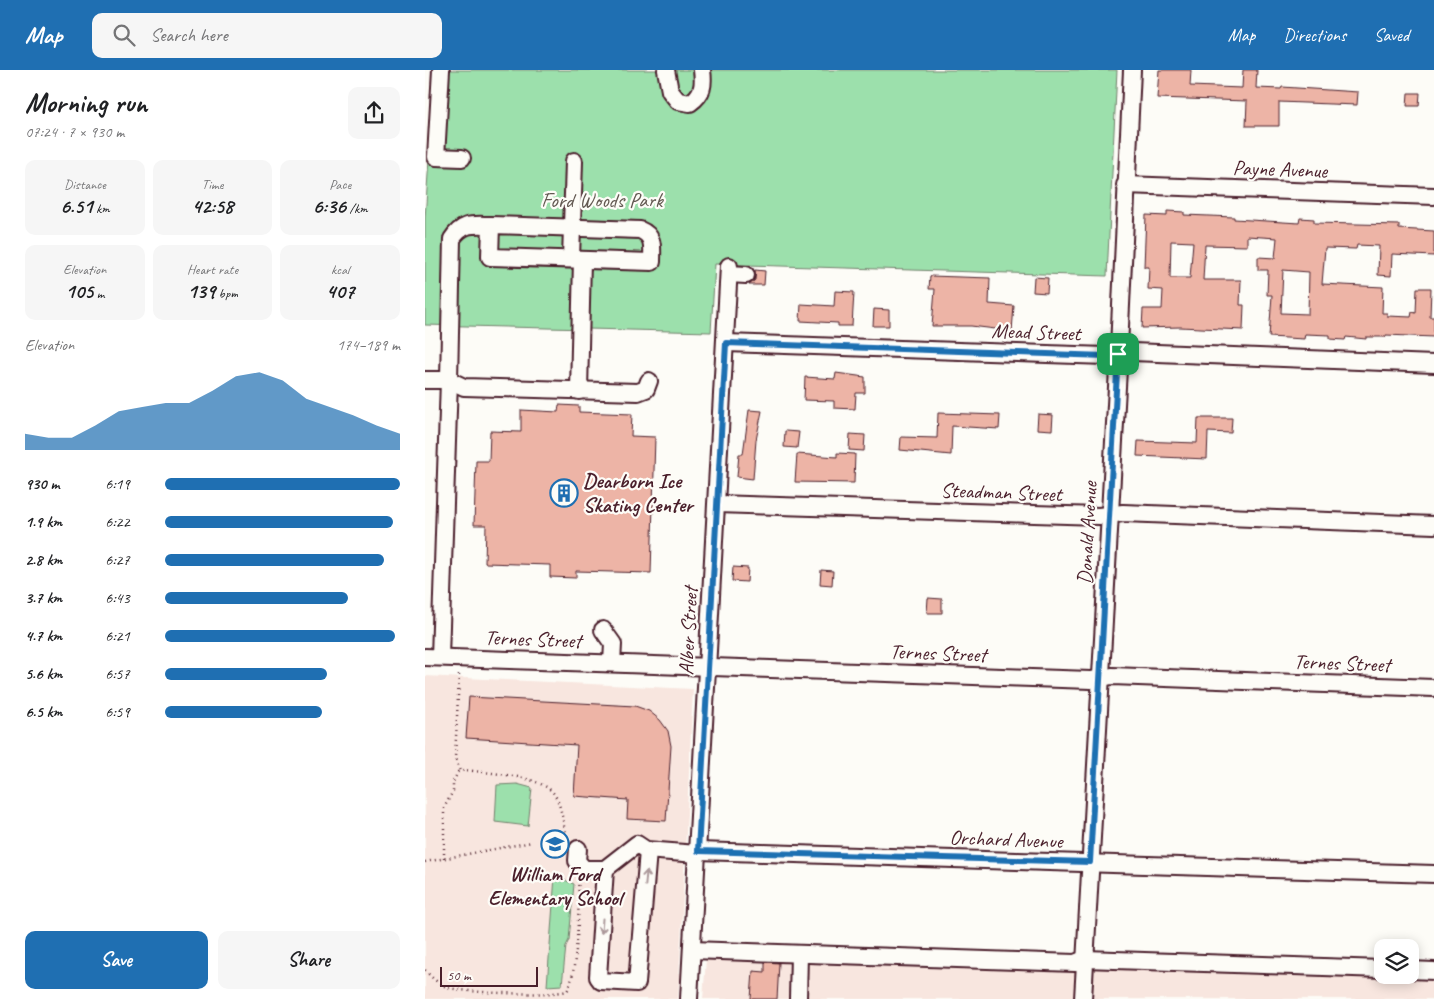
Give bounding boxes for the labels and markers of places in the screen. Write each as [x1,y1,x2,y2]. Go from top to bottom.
pin [1097,333,1139,375]
place label: Dearborn Ice Skating Center [583,468,695,518]
building icon: Dearborn Ice Skating Center [549,478,579,508]
school or university icon: William Ford Elementary School [540,829,570,859]
place label: William Ford Elementary School [488,861,626,911]

